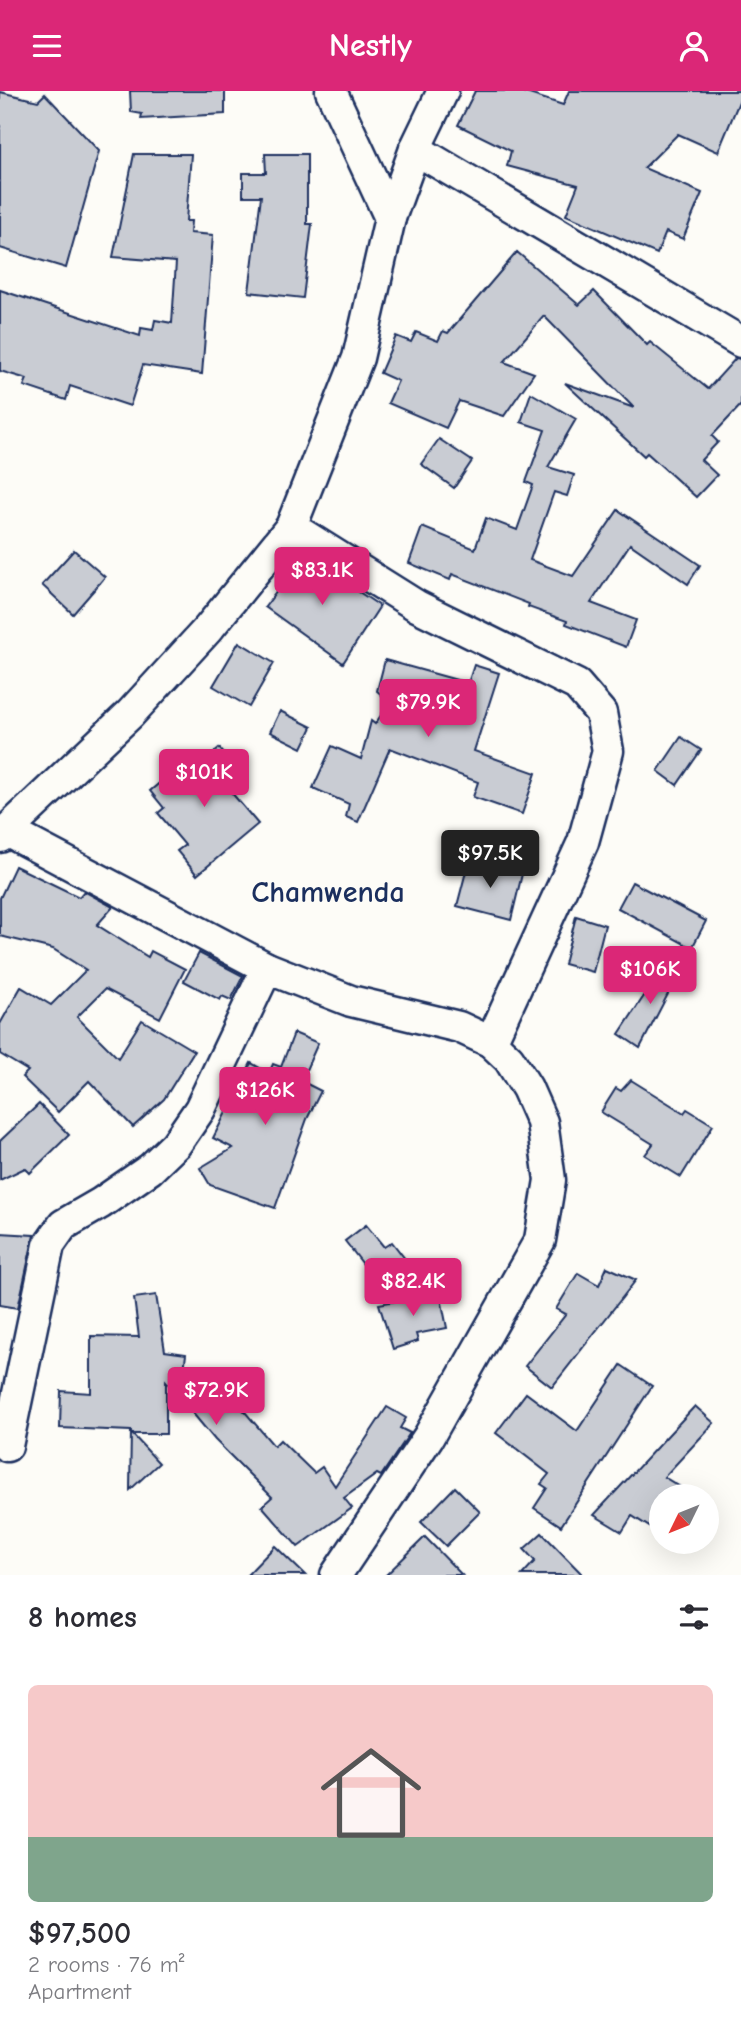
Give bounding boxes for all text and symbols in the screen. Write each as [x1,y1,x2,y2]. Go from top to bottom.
icon: menu [28,27,66,65]
text: Nestly [329,27,412,64]
icon: person [675,27,713,65]
pin: $83.1K [265,547,379,607]
text: $83.1K [290,556,354,583]
pin: $79.9K [371,679,485,739]
text: $79.9K [396,688,460,715]
pin: $101K [155,749,253,809]
text: $101K [175,758,233,785]
pin: $97.5K [433,831,547,890]
text: $97.5K [457,839,523,866]
district label: Chamwenda [251,875,405,910]
pin: $106K [601,947,699,1006]
text: $106K [619,955,681,982]
pin: $126K [216,1067,314,1127]
text: $126K [235,1076,295,1103]
pin: $82.4K [356,1259,470,1318]
text: $82.4K [381,1267,445,1294]
pin: $72.9K [159,1367,273,1427]
text: $72.9K [184,1376,248,1403]
north arrow [649,1484,719,1554]
map controls [649,1484,719,1554]
icon: filters [675,1598,713,1636]
text: 8 homes [28,1600,137,1635]
icon: home [308,1730,434,1856]
text: $97,500 [28,1916,131,1951]
text: 2 rooms · 76 m² [28,1951,184,1978]
text: Apartment [28,1978,131,2005]

